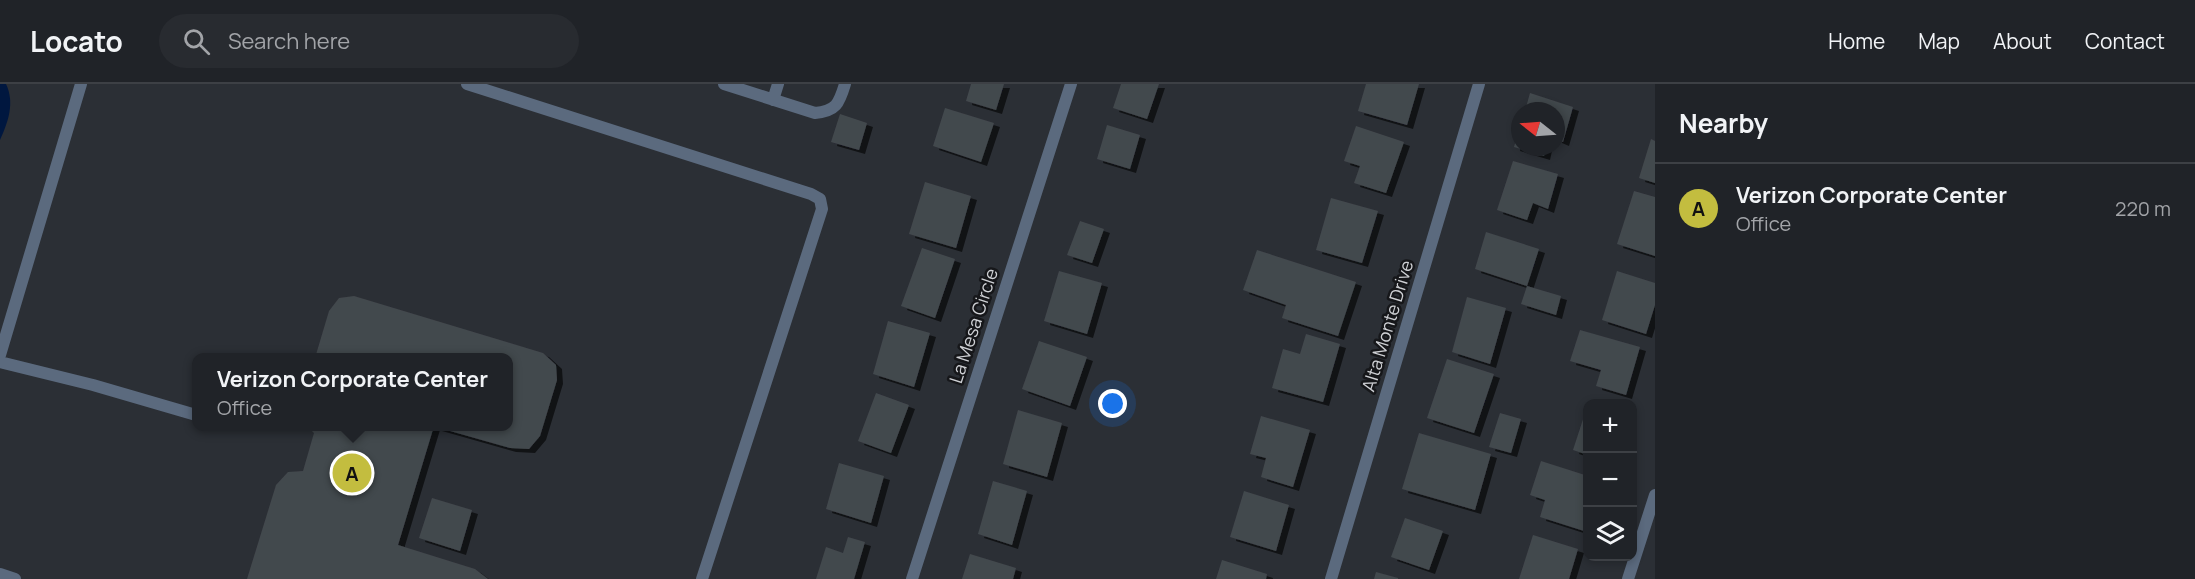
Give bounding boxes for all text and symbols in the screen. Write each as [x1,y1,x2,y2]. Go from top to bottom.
search box [159,14,579,68]
text: Locato [30,22,123,60]
icon: search [180,25,213,58]
text: Search here [228,26,350,56]
text: Home [1828,27,1885,55]
text: Map [1918,27,1960,55]
text: About [1993,27,2052,55]
text: Contact [2085,27,2165,55]
north arrow [1511,102,1565,156]
text: Nearby [1679,105,1768,141]
text: Verizon Corporate Center [1736,180,2007,210]
text: A [1692,195,1705,222]
text: 220 m [2115,195,2171,222]
text: Office [1736,210,1791,237]
street label: Alta Monte Drive [1356,257,1418,394]
street label: La Mesa Circle [943,265,1003,386]
popup [192,353,513,431]
text: Verizon Corporate Center [217,364,488,394]
your location [1098,389,1127,418]
text: Office [217,394,272,421]
map controls [1583,399,1637,561]
button: + [1583,399,1637,453]
pin: A [332,450,372,496]
button: − [1583,453,1637,507]
button: layers [1583,507,1637,561]

